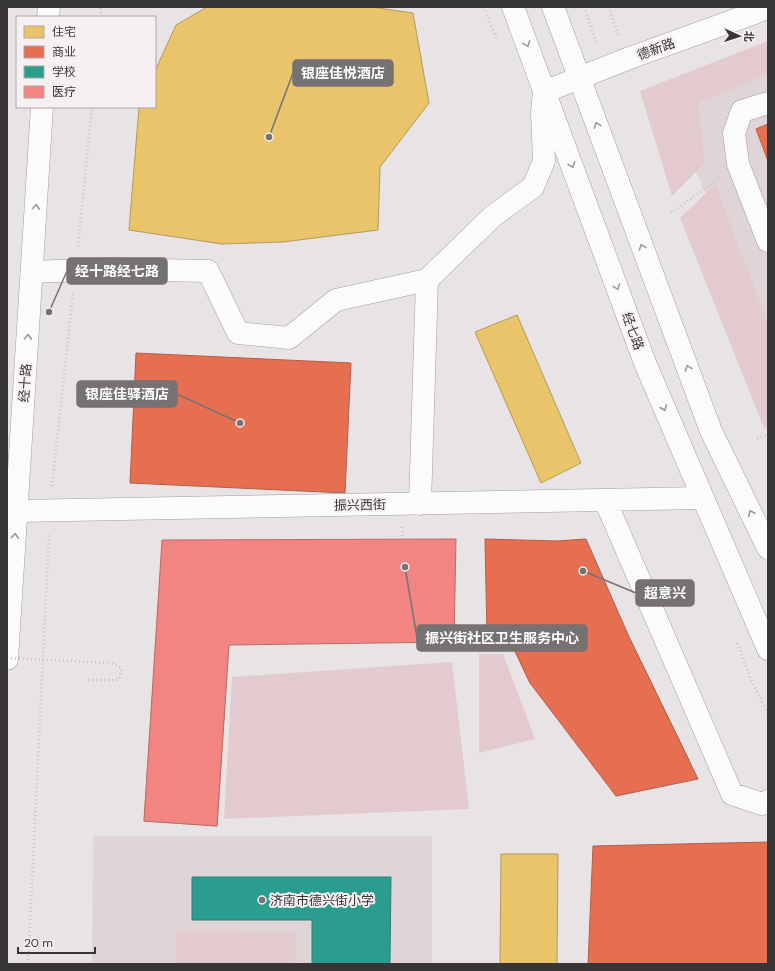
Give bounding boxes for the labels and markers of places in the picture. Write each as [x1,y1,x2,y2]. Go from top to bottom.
callout: 银座佳悦酒店 [293,60,393,86]
callout: 经十路经七路 [67,258,167,284]
callout: 银座佳驿酒店 [77,381,177,407]
callout: 超意兴 [636,580,694,606]
callout: 振兴街社区卫生服务中心 [417,625,587,651]
place label: 济南市德兴街小学 [270,892,374,909]
marker: 济南市德兴街小学 [257,895,267,905]

